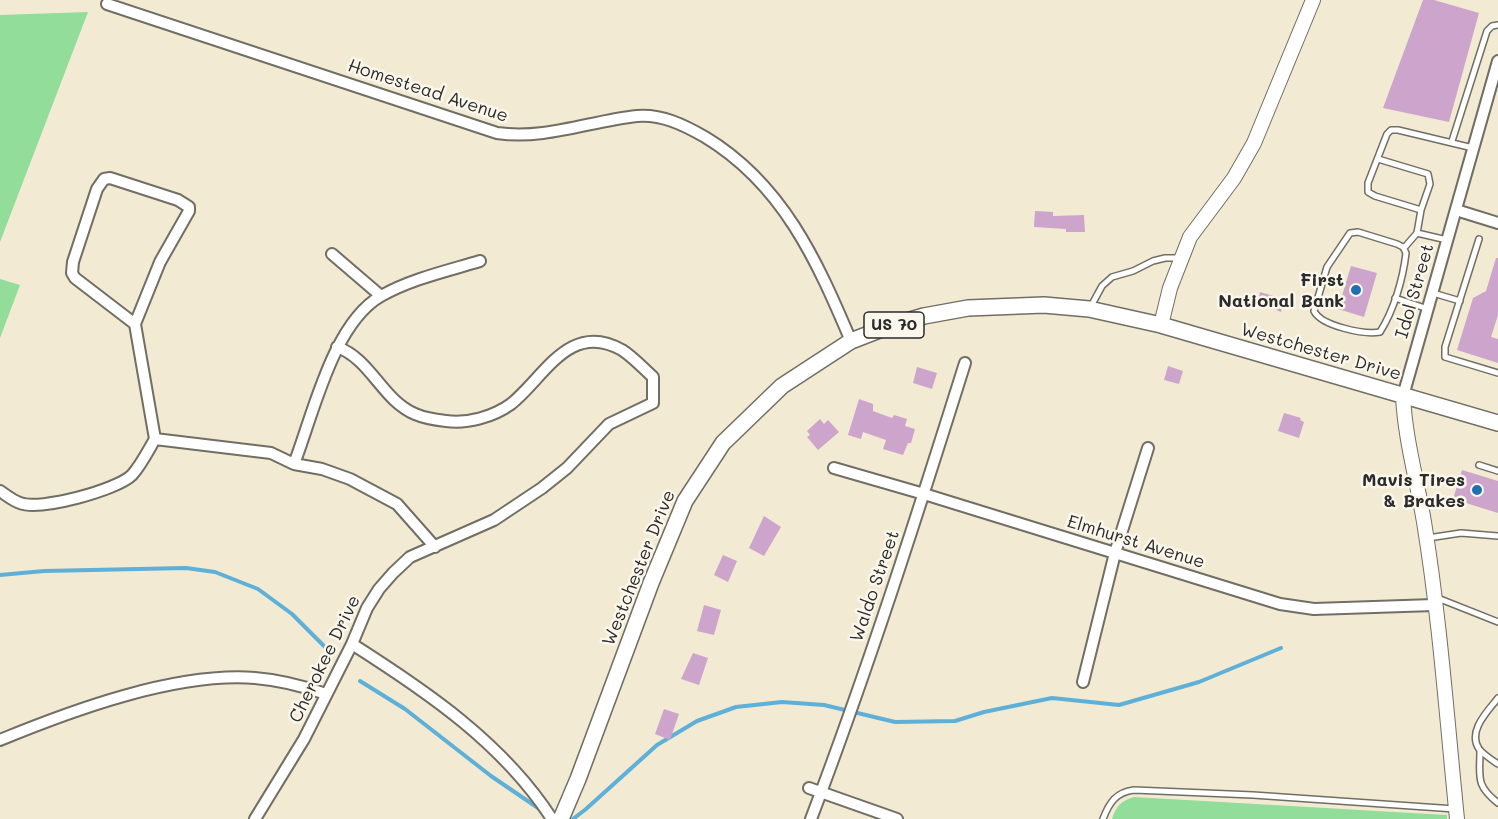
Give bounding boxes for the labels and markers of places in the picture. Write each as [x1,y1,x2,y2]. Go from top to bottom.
place label: First National Bank [1218,269,1344,312]
marker: First National Bank [1349,283,1363,297]
place label: Mavis Tires & Brakes [1362,469,1465,512]
marker: Mavis Tires & Brakes [1470,483,1484,497]

